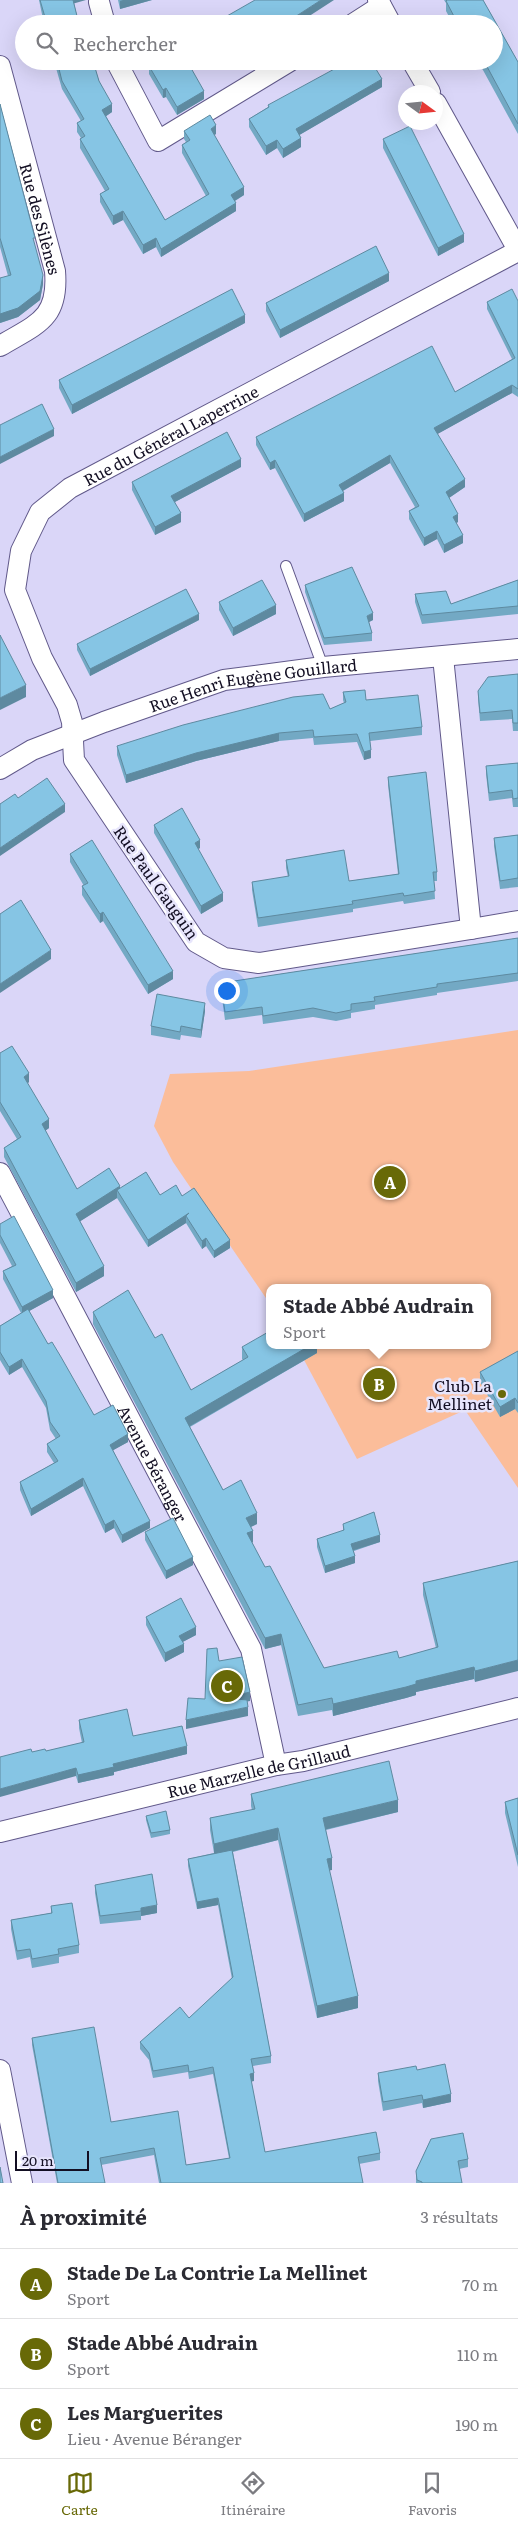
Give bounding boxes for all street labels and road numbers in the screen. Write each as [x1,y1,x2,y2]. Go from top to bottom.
street label: Rue des Silènes [14,160,67,277]
street label: Rue du Général Laperrine [79,379,262,491]
street label: Rue Henri Eugène Gouillard [145,652,358,717]
street label: Rue Paul Gauguin [109,820,206,944]
street label: Avenue Béranger [112,1400,194,1526]
street label: Rue Marzelle de Grillaud [165,1738,353,1803]

